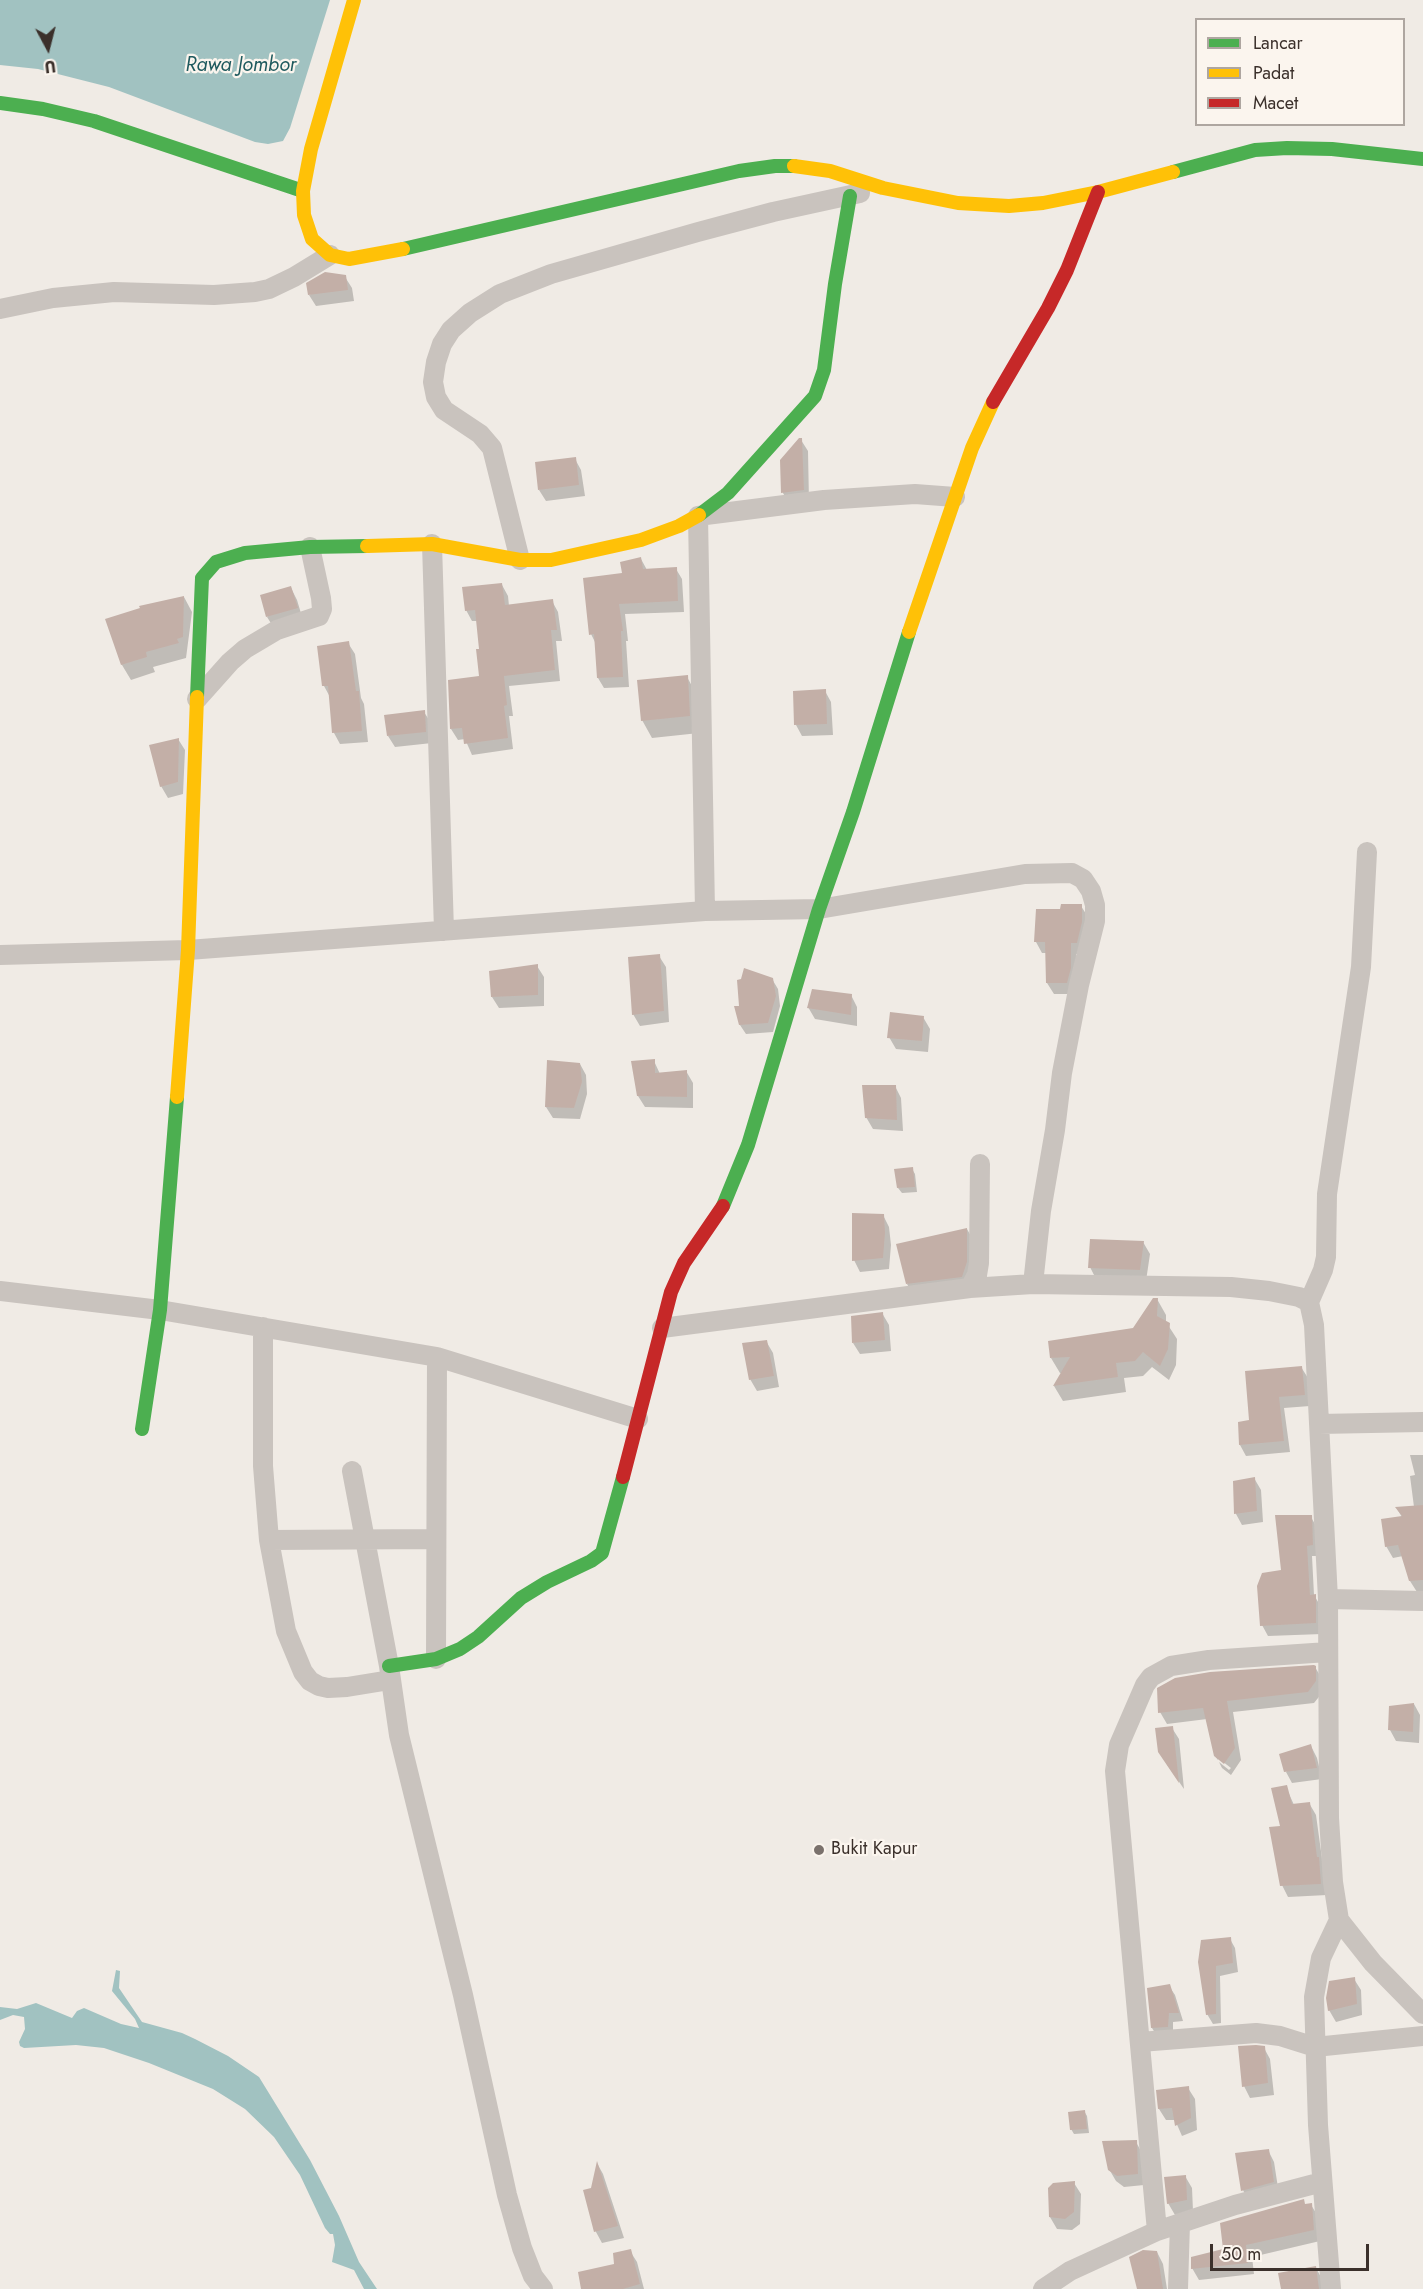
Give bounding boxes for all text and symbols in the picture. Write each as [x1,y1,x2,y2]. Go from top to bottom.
north arrow [18,18,78,78]
legend [1195,18,1405,126]
text: Lancar [1253,30,1303,56]
text: U [43,54,57,78]
water label: Rawa Jombor [186,54,296,78]
text: Padat [1253,60,1294,86]
text: Macet [1253,90,1298,116]
place label: Bukit Kapur [831,1839,918,1861]
marker: Bukit Kapur [812,1843,826,1857]
scale bar [1213,2232,1372,2270]
text: 50 m [1221,2241,1261,2267]

